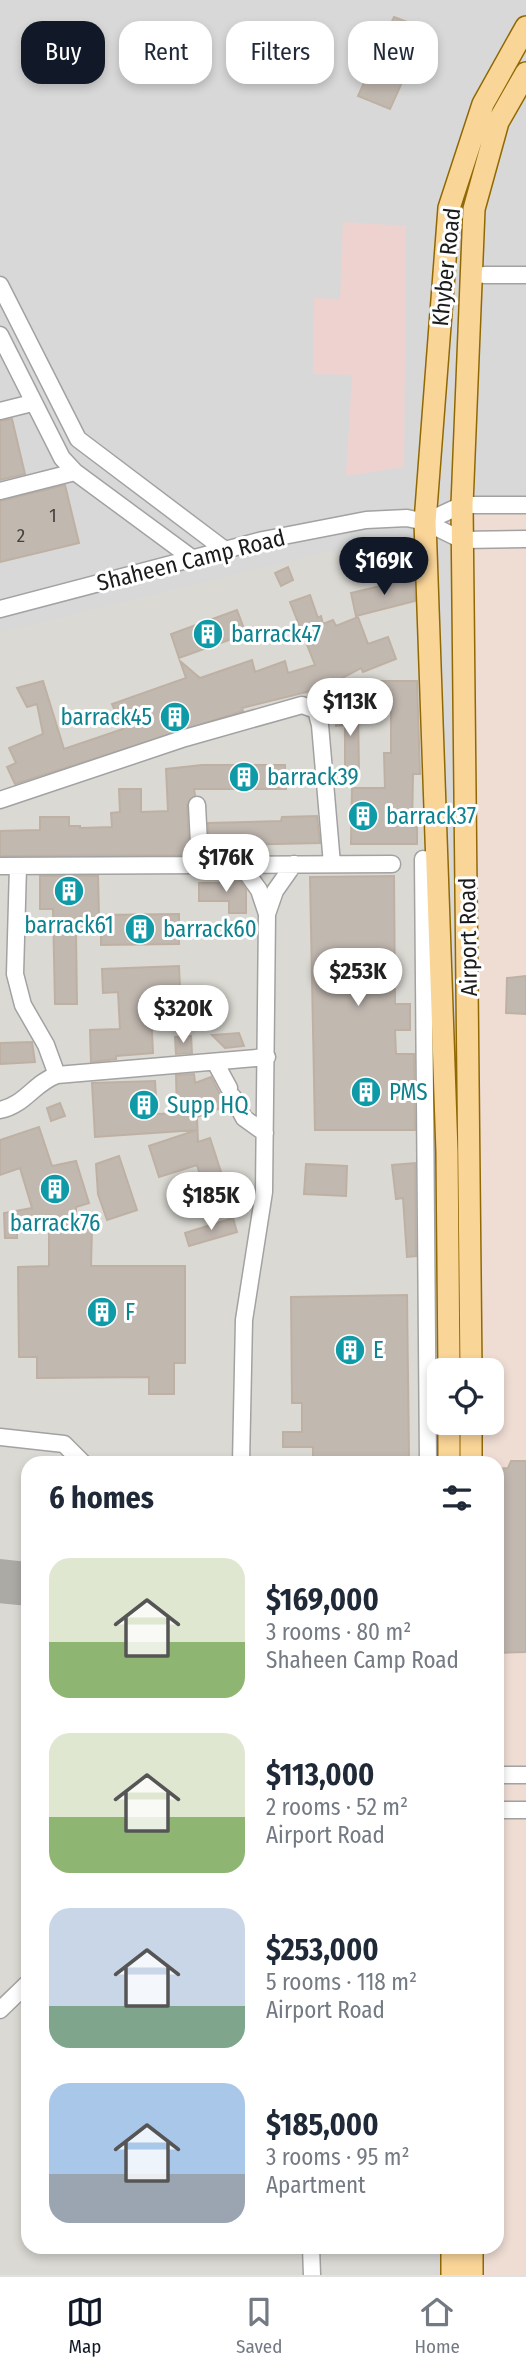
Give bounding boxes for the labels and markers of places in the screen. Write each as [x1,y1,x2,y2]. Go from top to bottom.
pin: $169K [335,538,433,597]
building icon: barrack47 [191,617,225,651]
place label: barrack47 [231,620,321,648]
pin: $113K [301,678,399,738]
building icon: barrack45 [158,700,192,734]
place label: barrack45 [60,703,152,731]
building icon: barrack39 [227,760,261,794]
place label: barrack39 [267,763,359,791]
building icon: barrack37 [346,799,380,833]
place label: barrack37 [386,802,476,830]
pin: $176K [177,834,275,894]
building icon: barrack61 [52,874,86,908]
place label: barrack61 [24,911,114,939]
building icon: barrack60 [123,912,157,946]
place label: barrack60 [163,915,257,943]
pin: $253K [309,948,407,1008]
pin: $320K [134,986,232,1045]
building icon: PMS [349,1075,383,1109]
place label: PMS [389,1078,428,1106]
building icon: Supp HQ [127,1088,161,1122]
place label: Supp HQ [167,1091,249,1119]
building icon: barrack76 [38,1172,72,1206]
pin: $185K [162,1172,260,1232]
place label: barrack76 [10,1209,100,1237]
building icon: F [85,1295,119,1329]
place label: F [125,1298,135,1326]
building icon: E [333,1333,367,1367]
place label: E [373,1336,384,1364]

